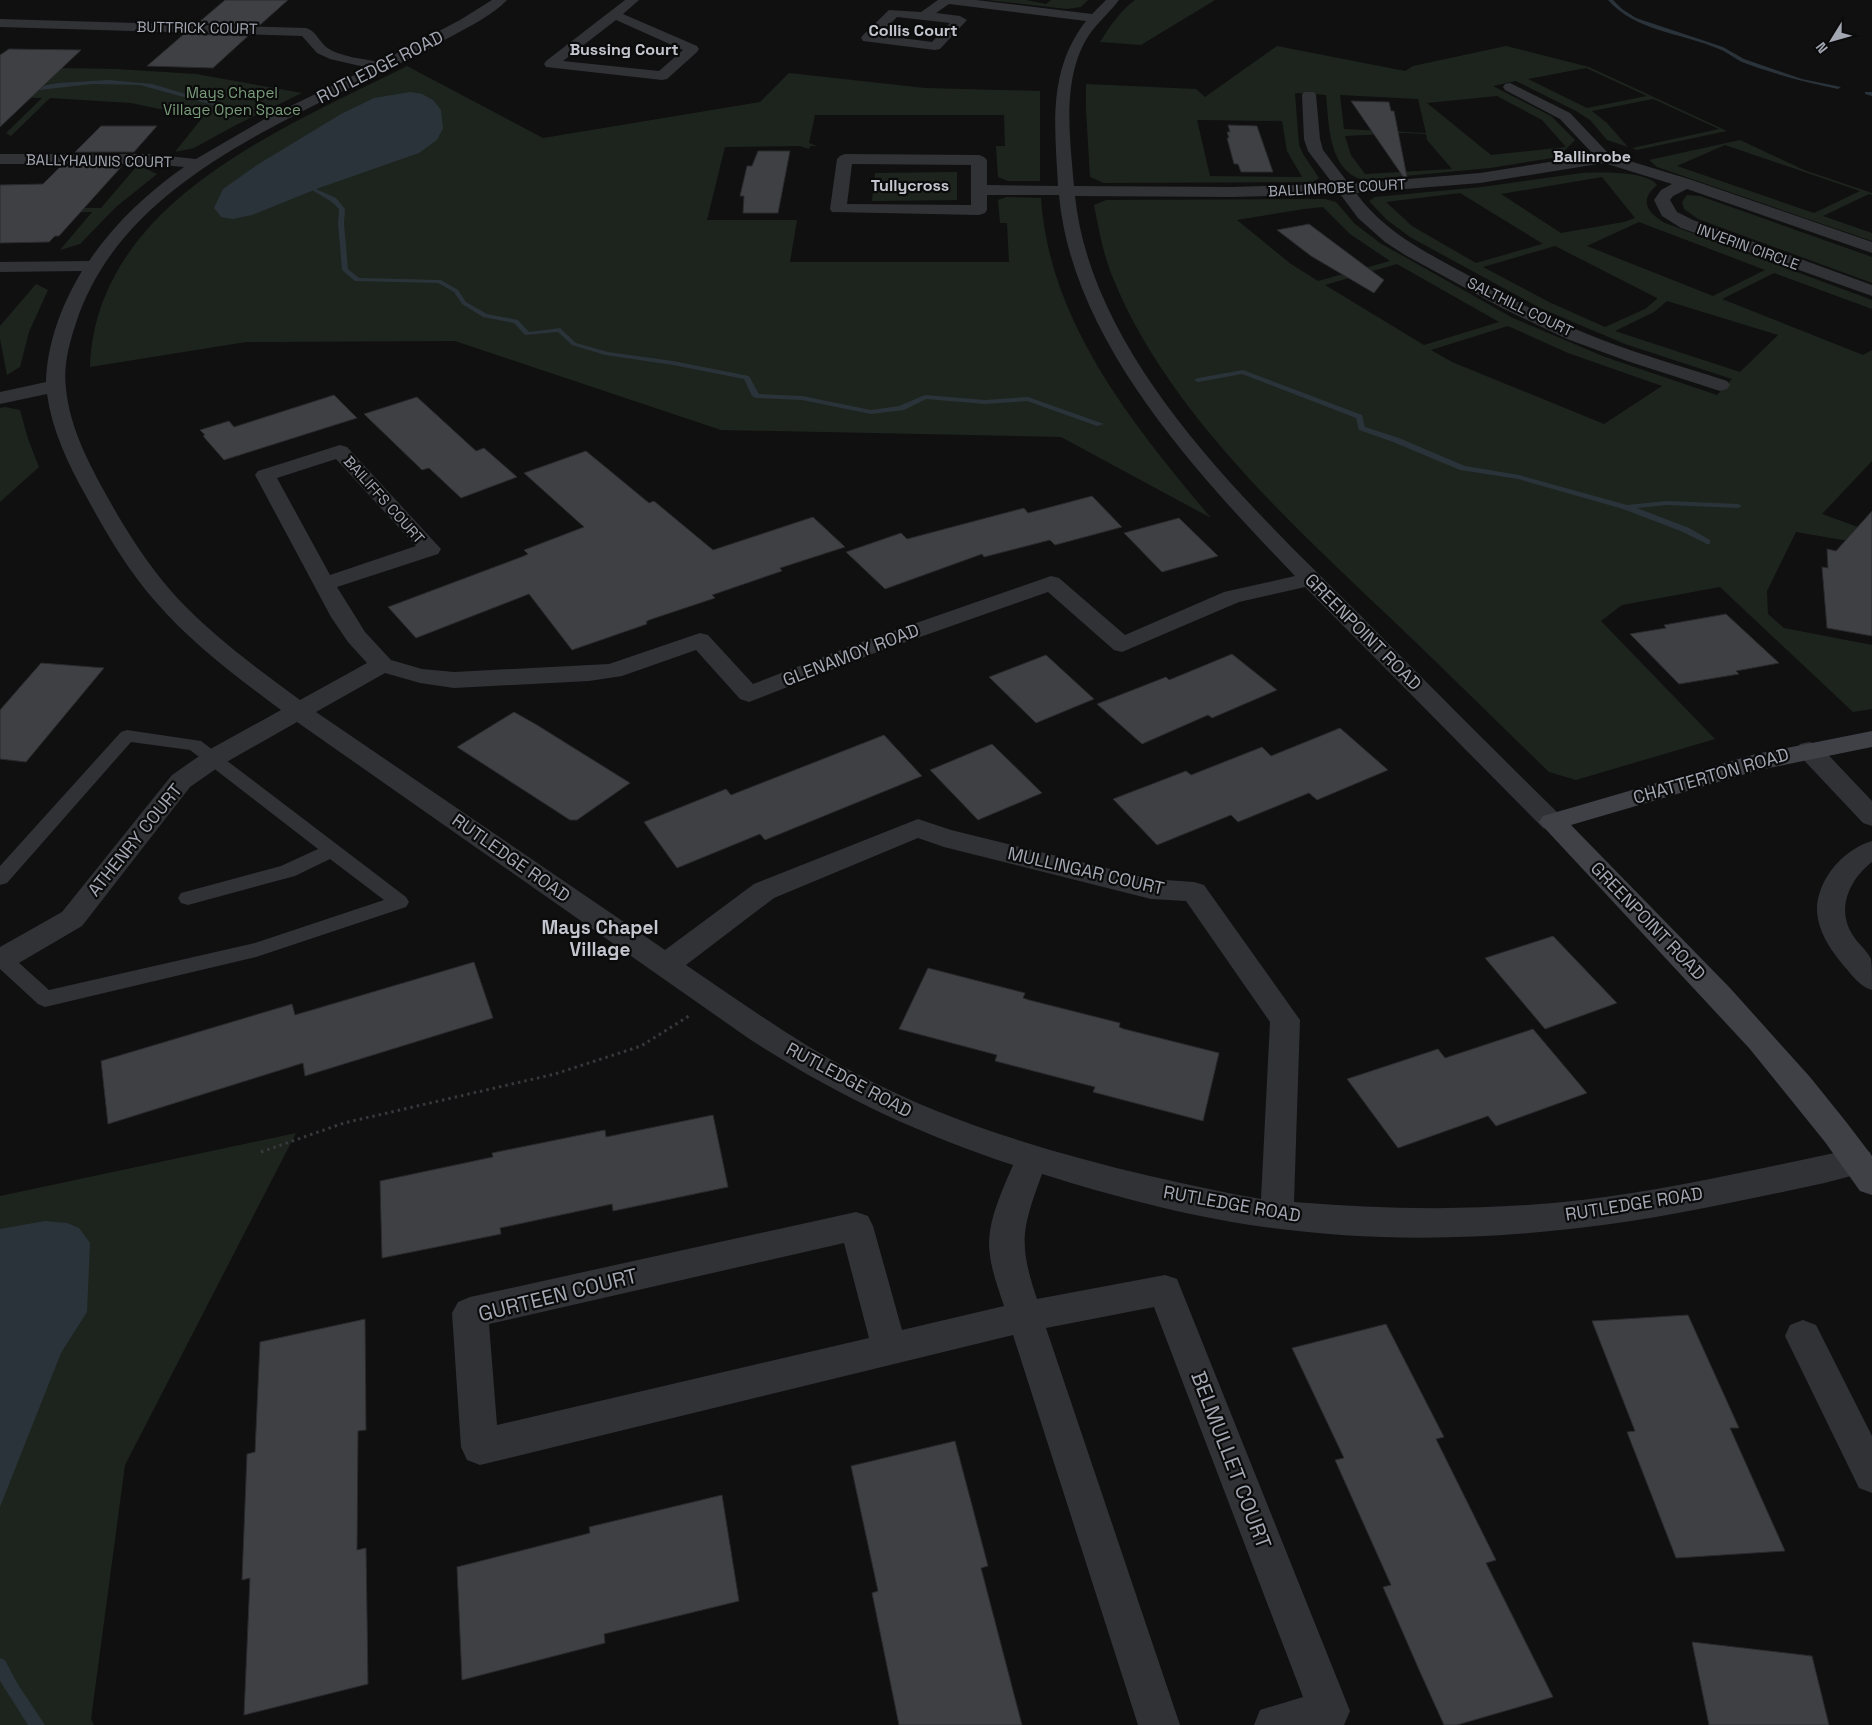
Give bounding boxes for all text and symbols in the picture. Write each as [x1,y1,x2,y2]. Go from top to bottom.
north arrow [1807,15,1857,65]
street label: BUTTRICK COURT [136,17,258,38]
district label: Collis Court [869,20,957,41]
street label: RUTLEDGE ROAD [313,25,447,108]
district label: Bussing Court [569,39,679,60]
text: N [1812,39,1832,57]
park label: Mays Chapel Village Open Space [163,83,301,119]
district label: Ballinrobe [1553,146,1631,167]
street label: BALLYHAUNIS COURT [26,150,173,171]
street label: BALLINROBE COURT [1267,174,1407,201]
district label: Tullycross [871,175,949,196]
street label: INVERIN CIRCLE [1695,219,1802,274]
street label: SALTHILL COURT [1464,273,1576,340]
street label: BAILIFFS COURT [340,452,429,548]
street label: GREENPOINT ROAD [1300,568,1427,695]
street label: GLENAMOY ROAD [779,618,922,691]
street label: CHATTERTON ROAD [1630,742,1791,809]
street label: ATHENRY COURT [82,778,187,901]
street label: RUTLEDGE ROAD [448,808,575,907]
street label: MULLINGAR COURT [1006,841,1167,900]
street label: GREENPOINT ROAD [1586,857,1711,985]
district label: Mays Chapel Village [541,915,659,962]
street label: RUTLEDGE ROAD [782,1037,916,1122]
street label: RUTLEDGE ROAD [1162,1180,1303,1227]
street label: RUTLEDGE ROAD [1563,1181,1704,1226]
street label: GURTEEN COURT [475,1262,640,1327]
street label: BELMULLET COURT [1185,1367,1278,1553]

